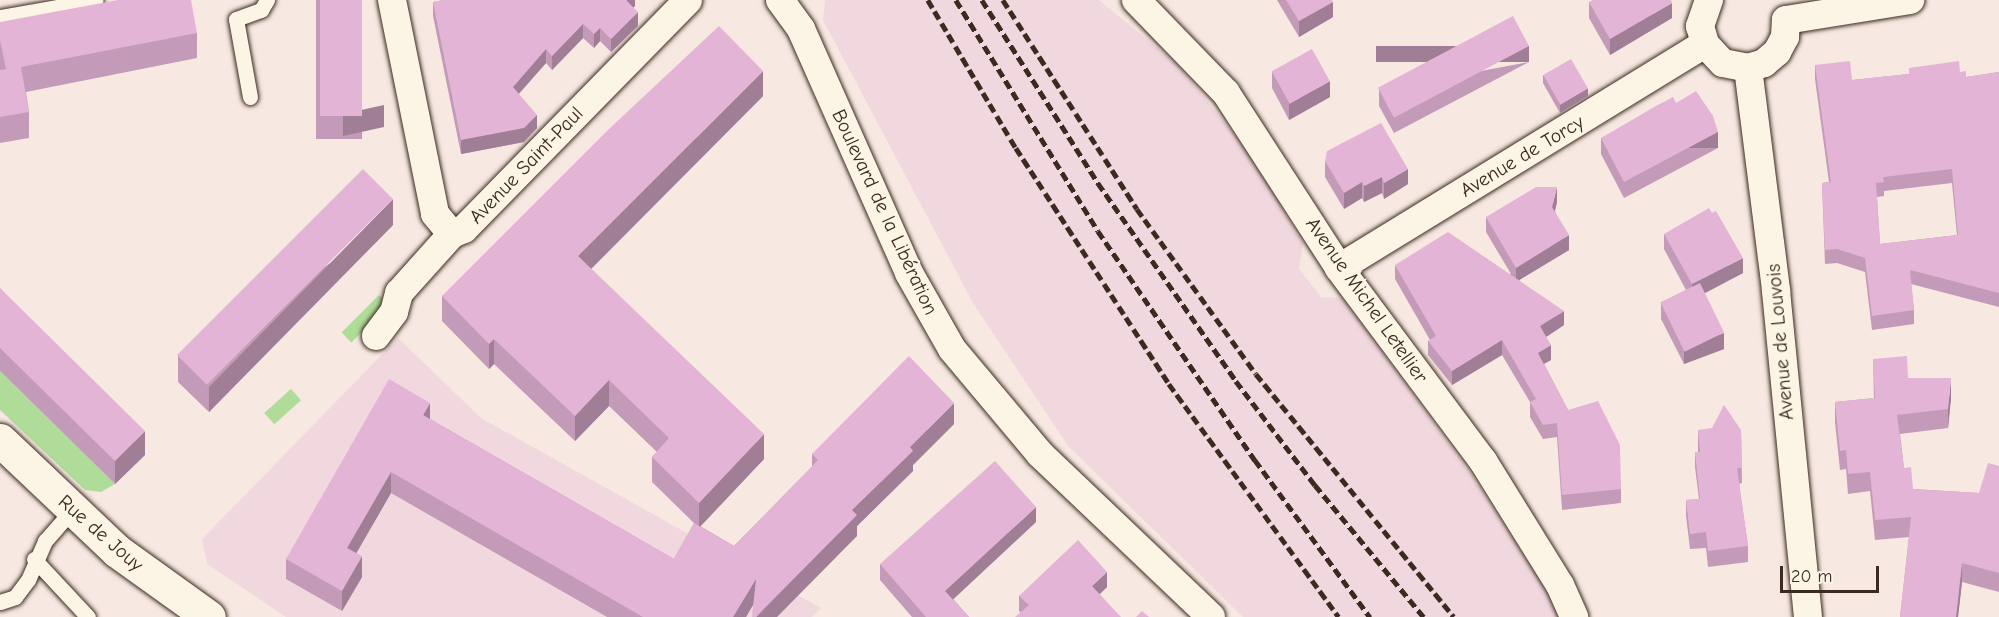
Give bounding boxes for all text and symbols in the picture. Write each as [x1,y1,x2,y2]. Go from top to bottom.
street label: Avenue Saint-Paul [464,101,588,229]
street label: Boulevard de la Libération [827,105,943,319]
street label: Avenue de Torcy [1456,110,1588,202]
street label: Avenue Michel Letellier [1301,213,1433,387]
street label: Avenue de Louvois [1761,263,1799,421]
street label: Rue de Jouy [53,489,149,577]
scale bar [1783,554,1882,592]
text: 20 m [1791,566,1832,587]

